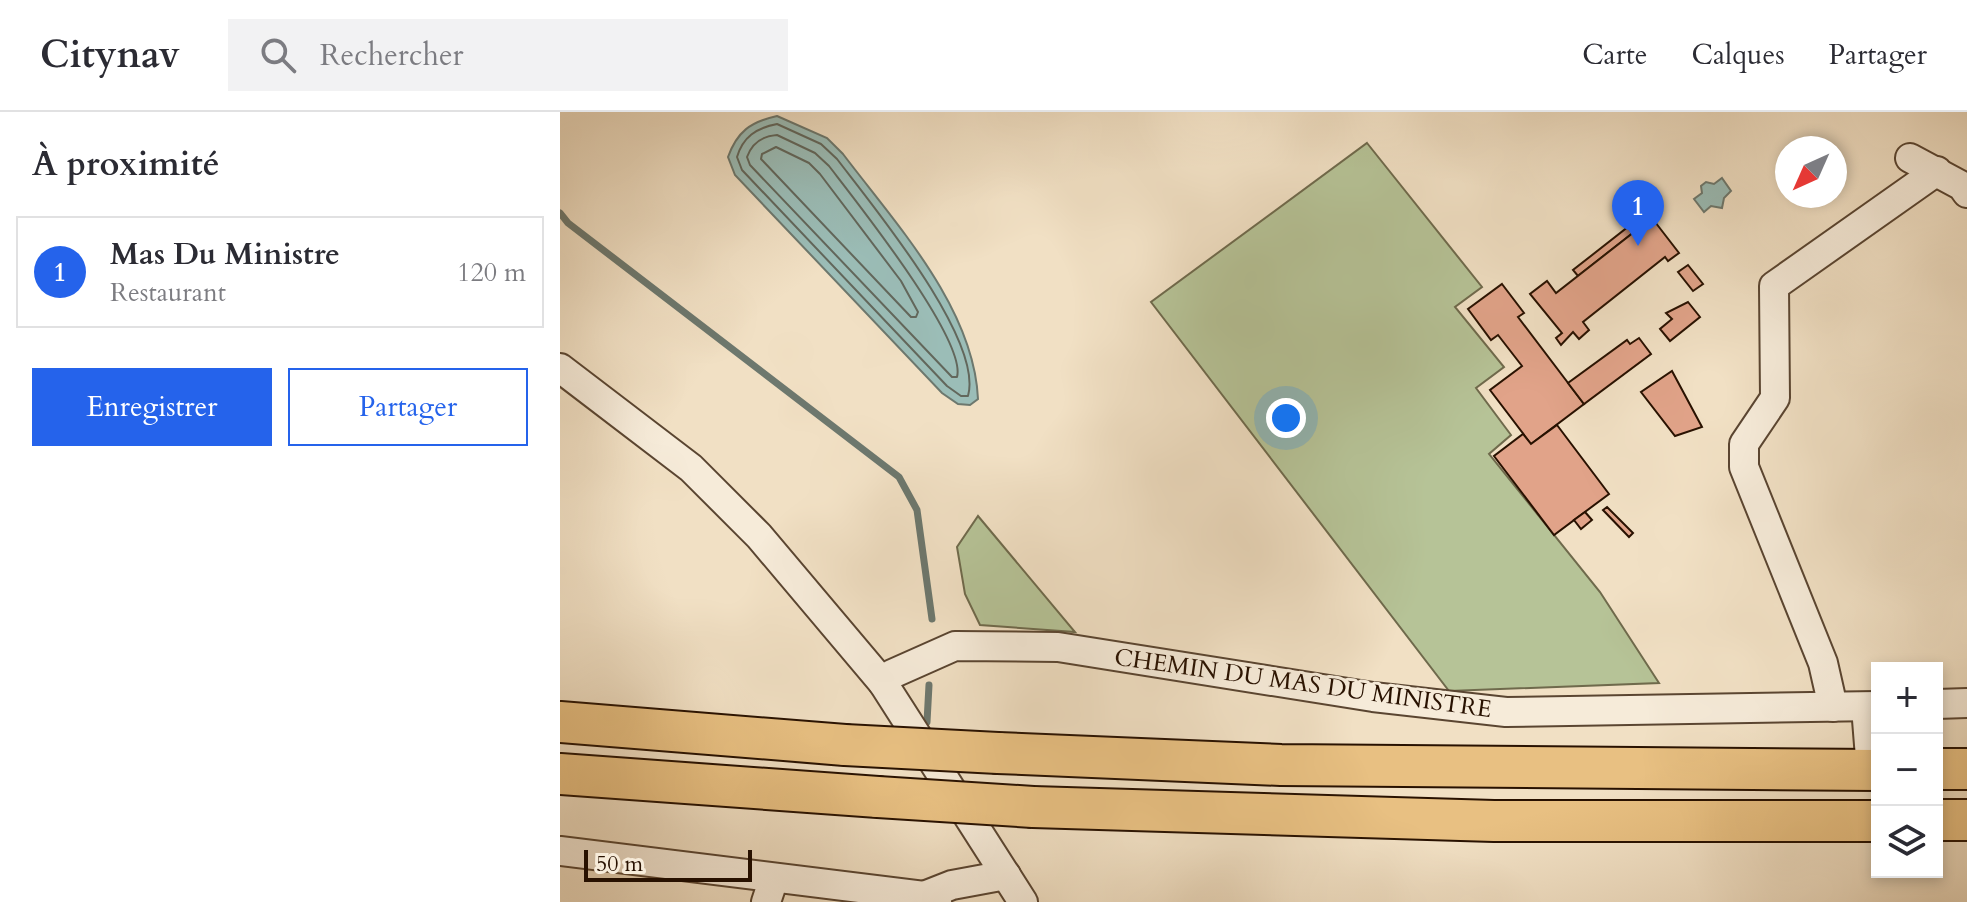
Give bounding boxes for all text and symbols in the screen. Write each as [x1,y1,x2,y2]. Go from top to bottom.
search box [228,19,788,91]
text: Citynav [40,29,180,81]
icon: search [256,33,300,77]
text: Rechercher [320,35,463,76]
text: Carte [1582,36,1647,74]
text: Calques [1691,36,1785,74]
text: Partager [1829,36,1927,74]
north arrow [1775,136,1847,208]
text: À proximité [32,141,219,187]
pin: 1 [1612,180,1664,246]
text: Mas Du Ministre [110,234,340,275]
text: 1 [53,255,67,290]
text: 120 m [457,255,526,290]
text: Restaurant [110,275,226,310]
button: Enregistrer [32,368,272,446]
button: Partager [288,368,528,446]
your location [1266,398,1306,438]
street label: CHEMIN DU MAS DU MINISTRE [1112,641,1494,726]
map controls [1871,662,1943,878]
button: + [1871,662,1943,734]
button: − [1871,734,1943,806]
button: layers [1871,806,1943,878]
scale bar [584,846,752,882]
text: 50 m [596,849,643,879]

